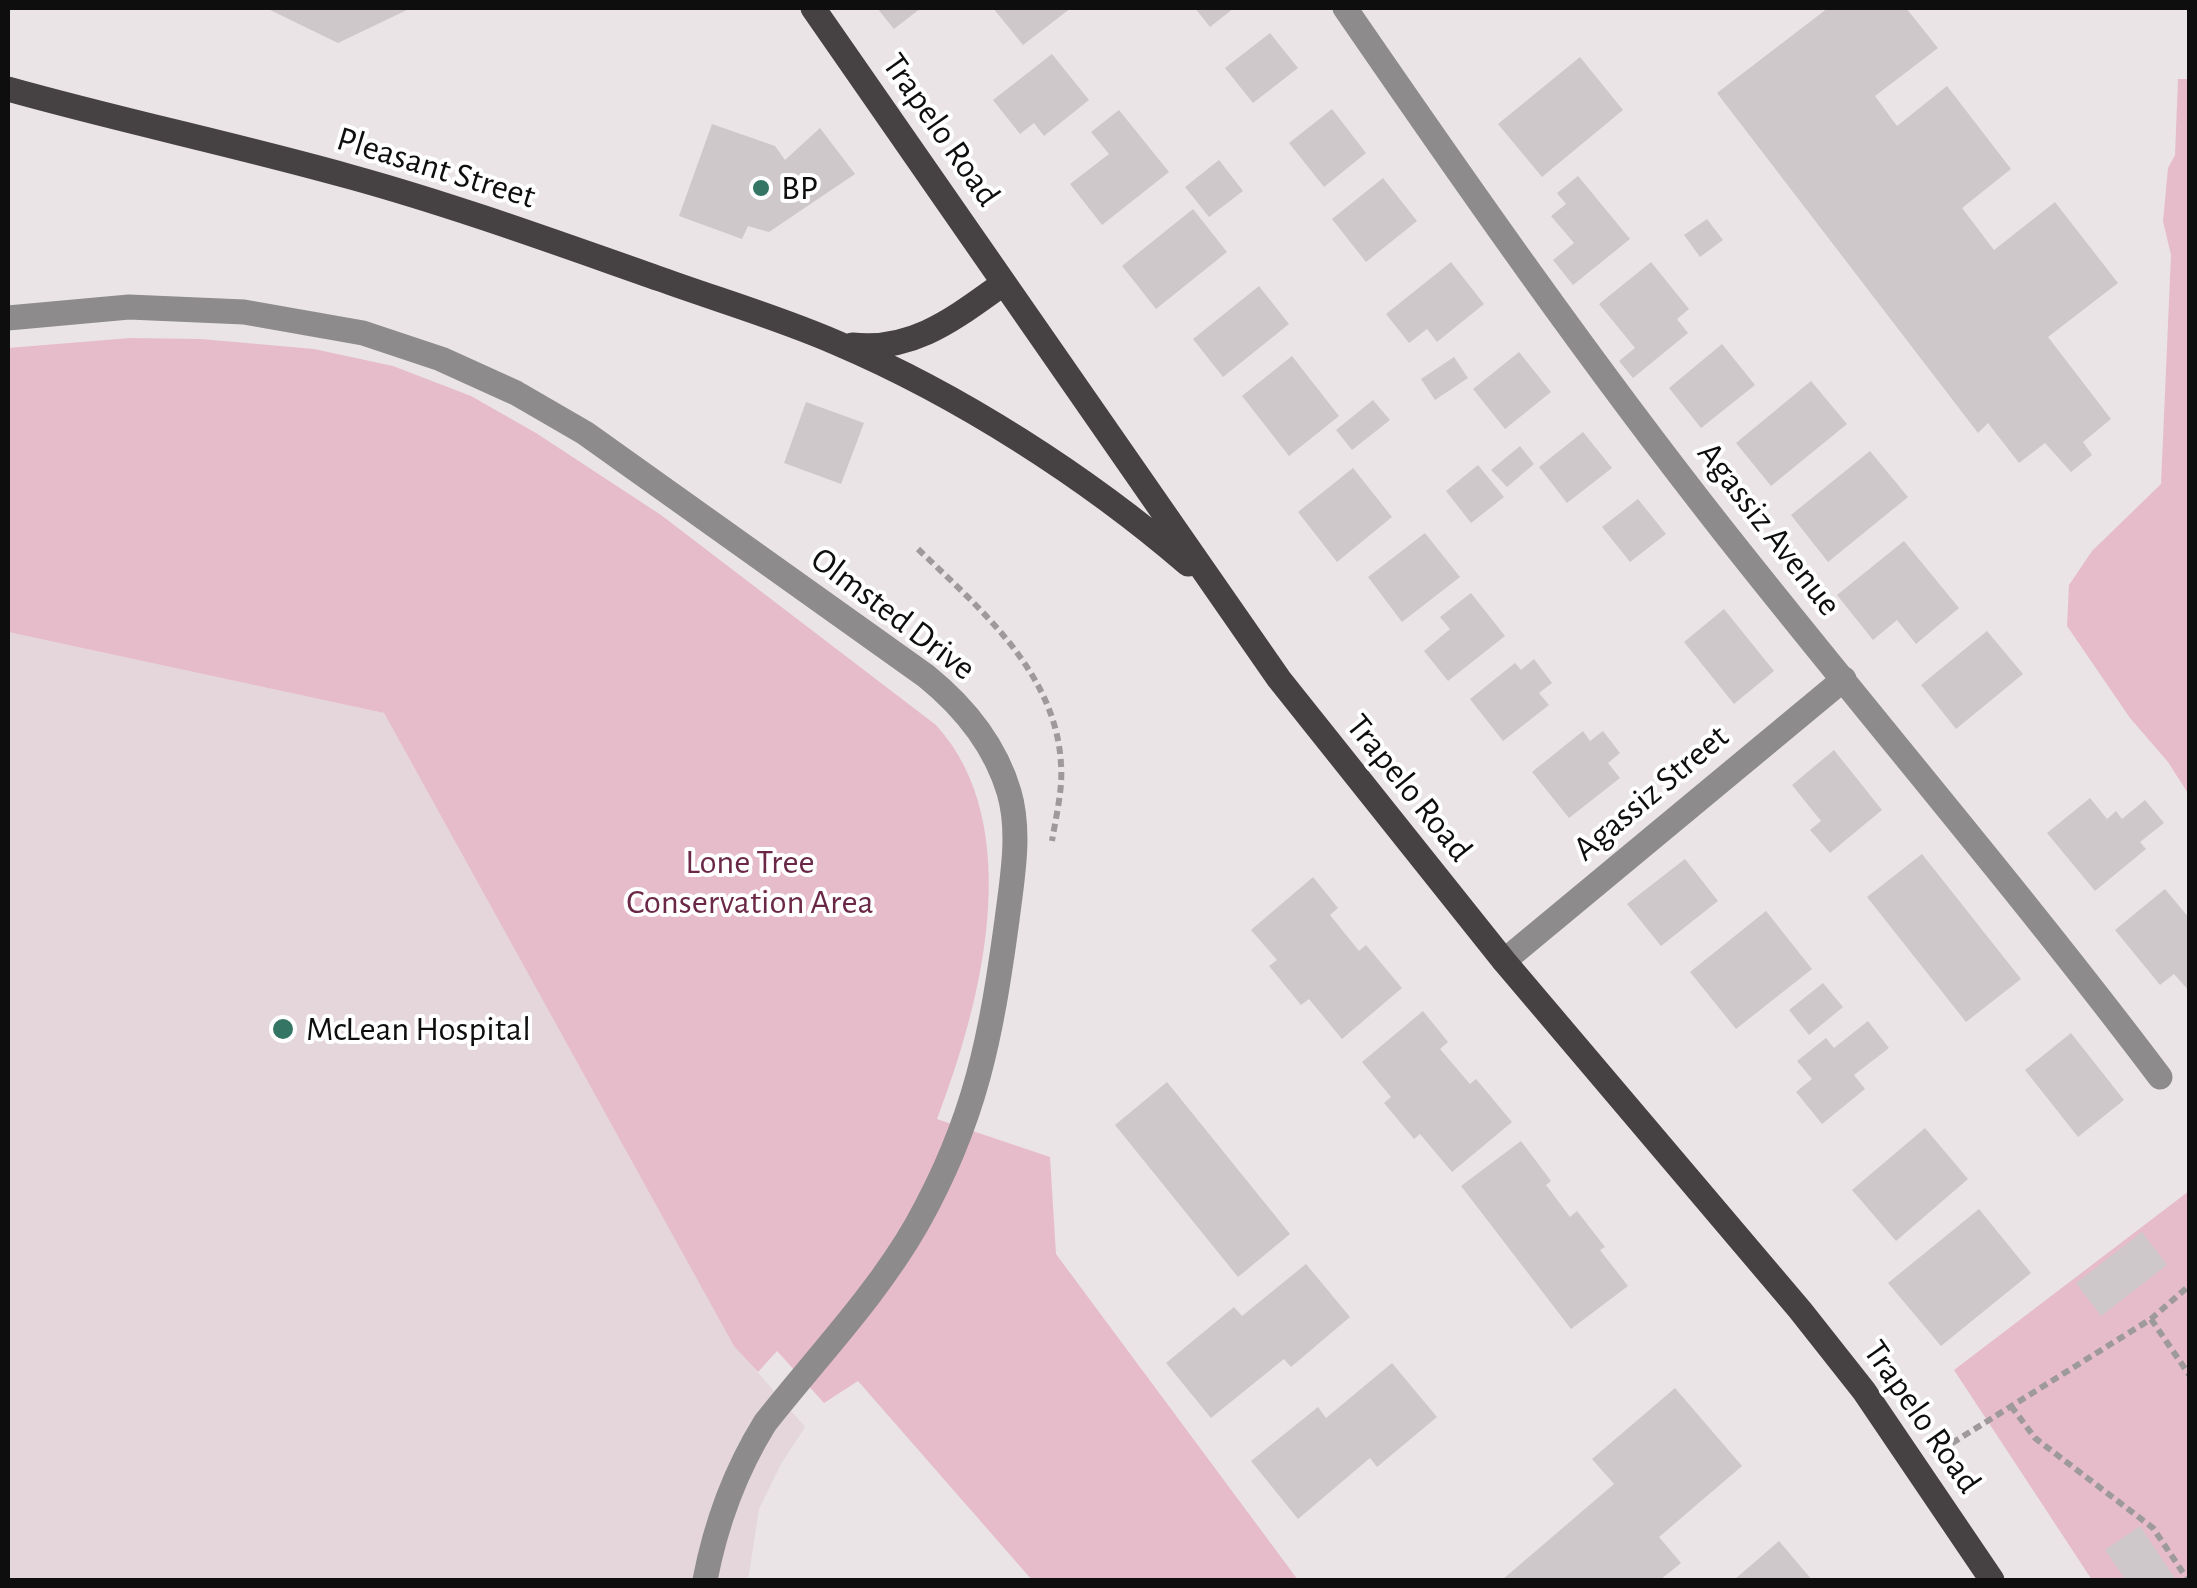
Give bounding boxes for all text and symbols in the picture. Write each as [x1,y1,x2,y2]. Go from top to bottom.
street label: Trapelo Road [873,45,1009,215]
street label: Pleasant Street [332,118,540,218]
place label: BP [781,167,818,209]
marker: BP [750,177,772,199]
street label: Agassiz Avenue [1688,433,1850,625]
street label: Olmsted Drive [802,538,984,690]
street label: Trapelo Road [1337,706,1481,870]
street label: Agassiz Street [1565,716,1737,870]
park label: Lone Tree Conservation Area [626,841,874,923]
place label: McLean Hospital [306,1008,531,1050]
marker: McLean Hospital [270,1016,296,1042]
street label: Trapelo Road [1854,1332,1990,1502]

